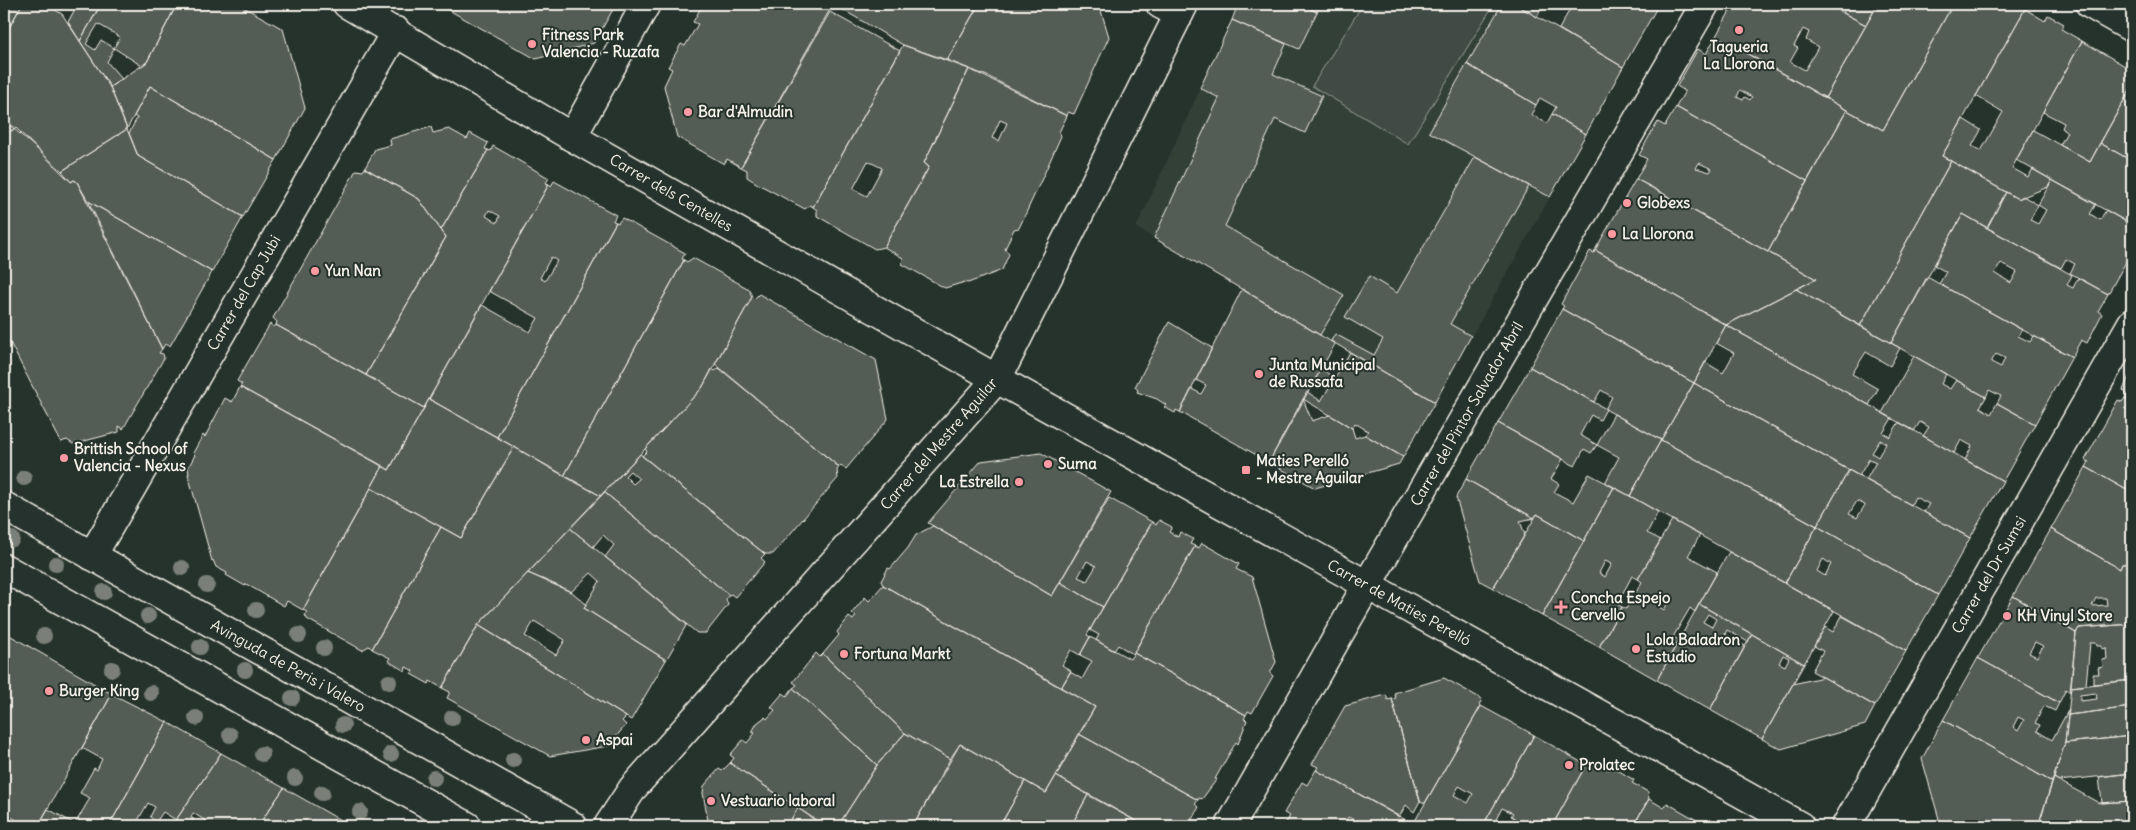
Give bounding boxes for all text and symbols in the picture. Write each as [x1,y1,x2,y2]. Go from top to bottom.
marker: Tagueria La Llorona [1733,24,1745,36]
place label: Fitness Park Valencia - Ruzafa [542,25,660,61]
place label: Tagueria La Llorona [1703,37,1775,73]
marker: Fitness Park Valencia - Ruzafa [526,38,538,50]
place label: Bar d'Almudin [698,102,793,121]
marker: Bar d'Almudin [682,106,694,118]
street label: Carrer dels Centelles [606,150,736,236]
place label: Globexs [1637,193,1690,212]
marker: Globexs [1621,197,1633,209]
place label: La Llorona [1622,224,1694,243]
marker: La Llorona [1606,228,1618,240]
street label: Carrer del Cap Jubi [203,232,284,354]
place label: Yun Nan [324,261,381,280]
marker: Yun Nan [309,265,321,277]
street label: Carrer del Pintor Salvador Abril [1406,318,1527,509]
place label: Junta Municipal de Russafa [1269,355,1375,391]
marker: Junta Municipal de Russafa [1253,368,1265,380]
street label: Carrer del Mestre Aguilar [876,374,1001,514]
place label: Brittish School of Valencia - Nexus [74,439,189,475]
place label: Maties Perelló - Mestre Aguilar [1256,451,1364,488]
marker: Brittish School of Valencia - Nexus [58,452,70,464]
place label: Suma [1058,454,1097,473]
marker: Suma [1042,458,1054,470]
marker: Maties Perelló - Mestre Aguilar [1240,464,1252,476]
place label: La Estrella [939,472,1009,491]
marker: La Estrella [1013,476,1025,488]
street label: Carrer del Dr Sumsi [1947,513,2030,637]
street label: Carrer de Maties Perelló [1324,555,1474,650]
place label: Concha Espejo Cervello [1571,588,1671,624]
marker: Concha Espejo Cervello [1555,601,1567,613]
place label: KH Vinyl Store [2017,606,2113,626]
marker: KH Vinyl Store [2001,610,2013,622]
street label: Avinguda de Peris i Valero [208,615,369,716]
place label: Lola Baladron Estudio [1646,630,1740,666]
marker: Lola Baladron Estudio [1630,643,1642,655]
place label: Fortuna Markt [854,644,951,663]
marker: Fortuna Markt [838,648,850,660]
place label: Burger King [59,681,139,701]
marker: Burger King [43,685,55,697]
place label: Aspai [596,730,633,750]
marker: Aspai [580,734,592,746]
place label: Prolatec [1579,755,1635,774]
marker: Prolatec [1563,759,1575,771]
place label: Vestuario laboral [721,791,835,810]
marker: Vestuario laboral [705,795,717,807]

